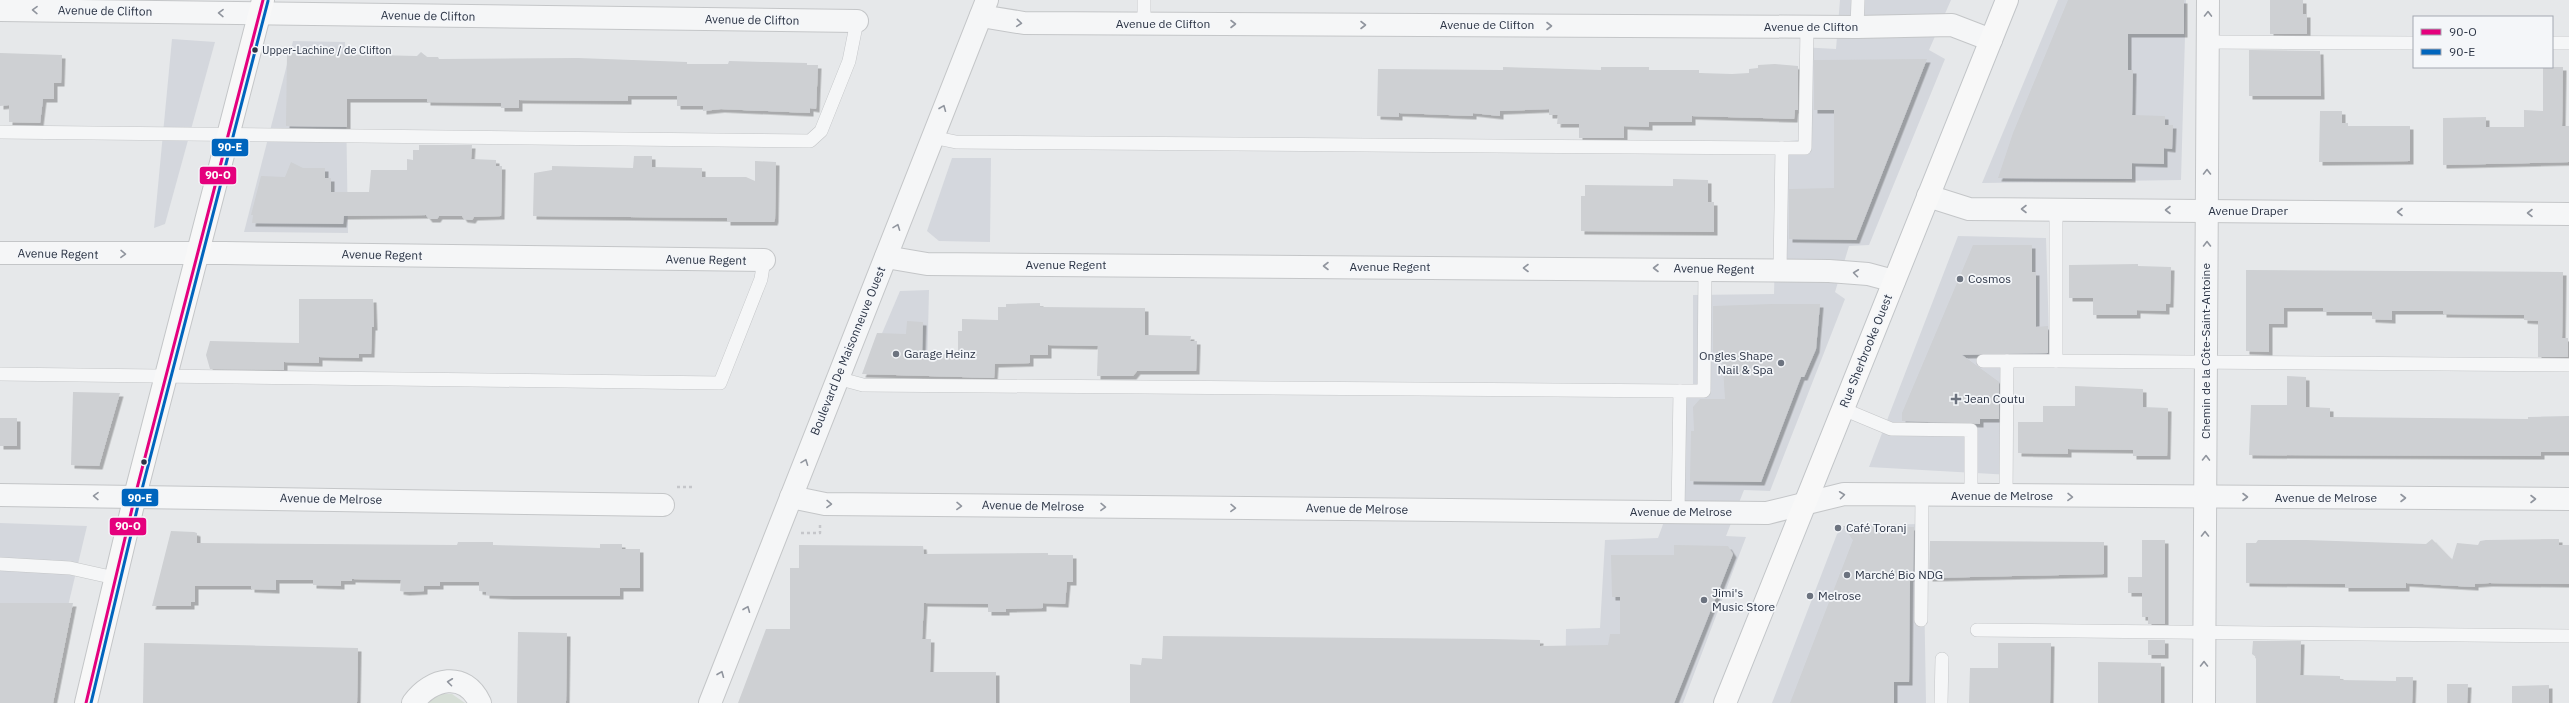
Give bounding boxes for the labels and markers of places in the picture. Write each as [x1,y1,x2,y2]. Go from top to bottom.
place label: Upper-Lachine / de Clifton [262,43,391,57]
marker: Upper-Lachine / de Clifton [250,45,260,55]
place label: Cosmos [1968,271,2011,286]
marker: Cosmos [1955,274,1965,284]
place label: Garage Heinz [904,346,976,361]
place label: Ongles Shape Nail & Spa [1699,348,1774,377]
marker: Garage Heinz [891,349,901,359]
marker: Ongles Shape Nail & Spa [1776,358,1786,368]
place label: Jean Coutu [1964,391,2025,406]
marker: Jean Coutu [1951,394,1961,404]
unlabelled marker [139,457,149,467]
place label: Café Toranj [1846,520,1907,535]
marker: Café Toranj [1833,523,1843,533]
place label: Marché Bio NDG [1855,567,1943,582]
marker: Marché Bio NDG [1842,570,1852,580]
place label: Jimi's Music Store [1712,585,1775,614]
place label: Melrose [1818,588,1862,603]
marker: Melrose [1805,591,1815,601]
marker: Jimi's Music Store [1699,595,1709,605]

